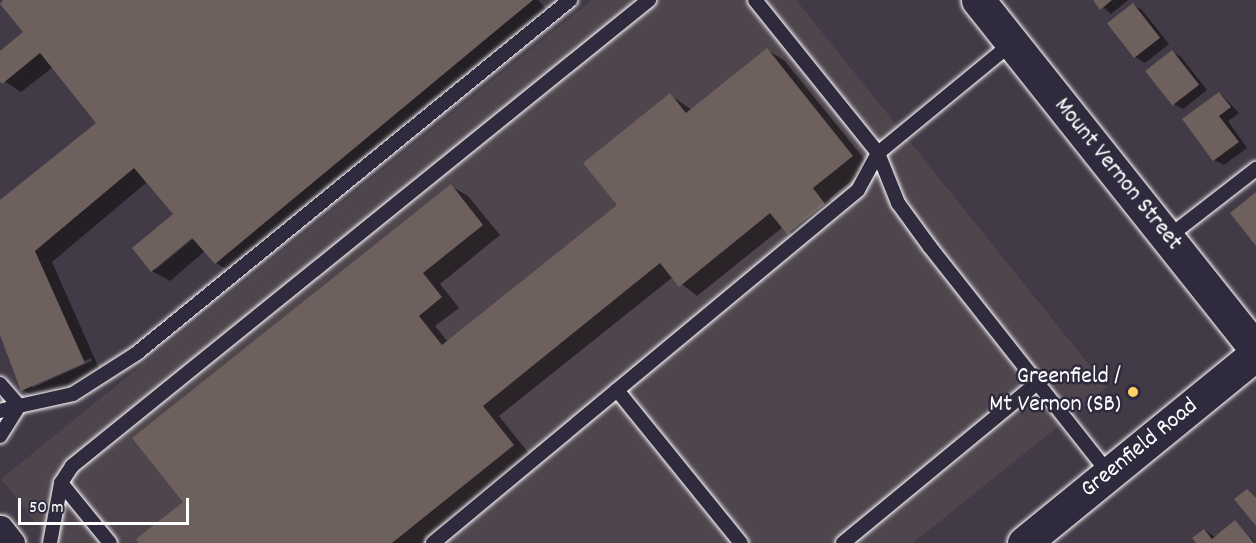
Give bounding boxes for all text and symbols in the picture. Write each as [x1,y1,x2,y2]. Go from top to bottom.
street label: Mount Vernon Street [1047,93,1187,257]
place label: Greenfield / Mt Vernon (SB) [989,364,1121,420]
marker: Greenfield / Mt Vernon (SB) [1126,385,1140,399]
street label: Greenfield Road [1076,393,1204,505]
scale bar [21,486,192,524]
text: 50 m [29,496,64,521]

